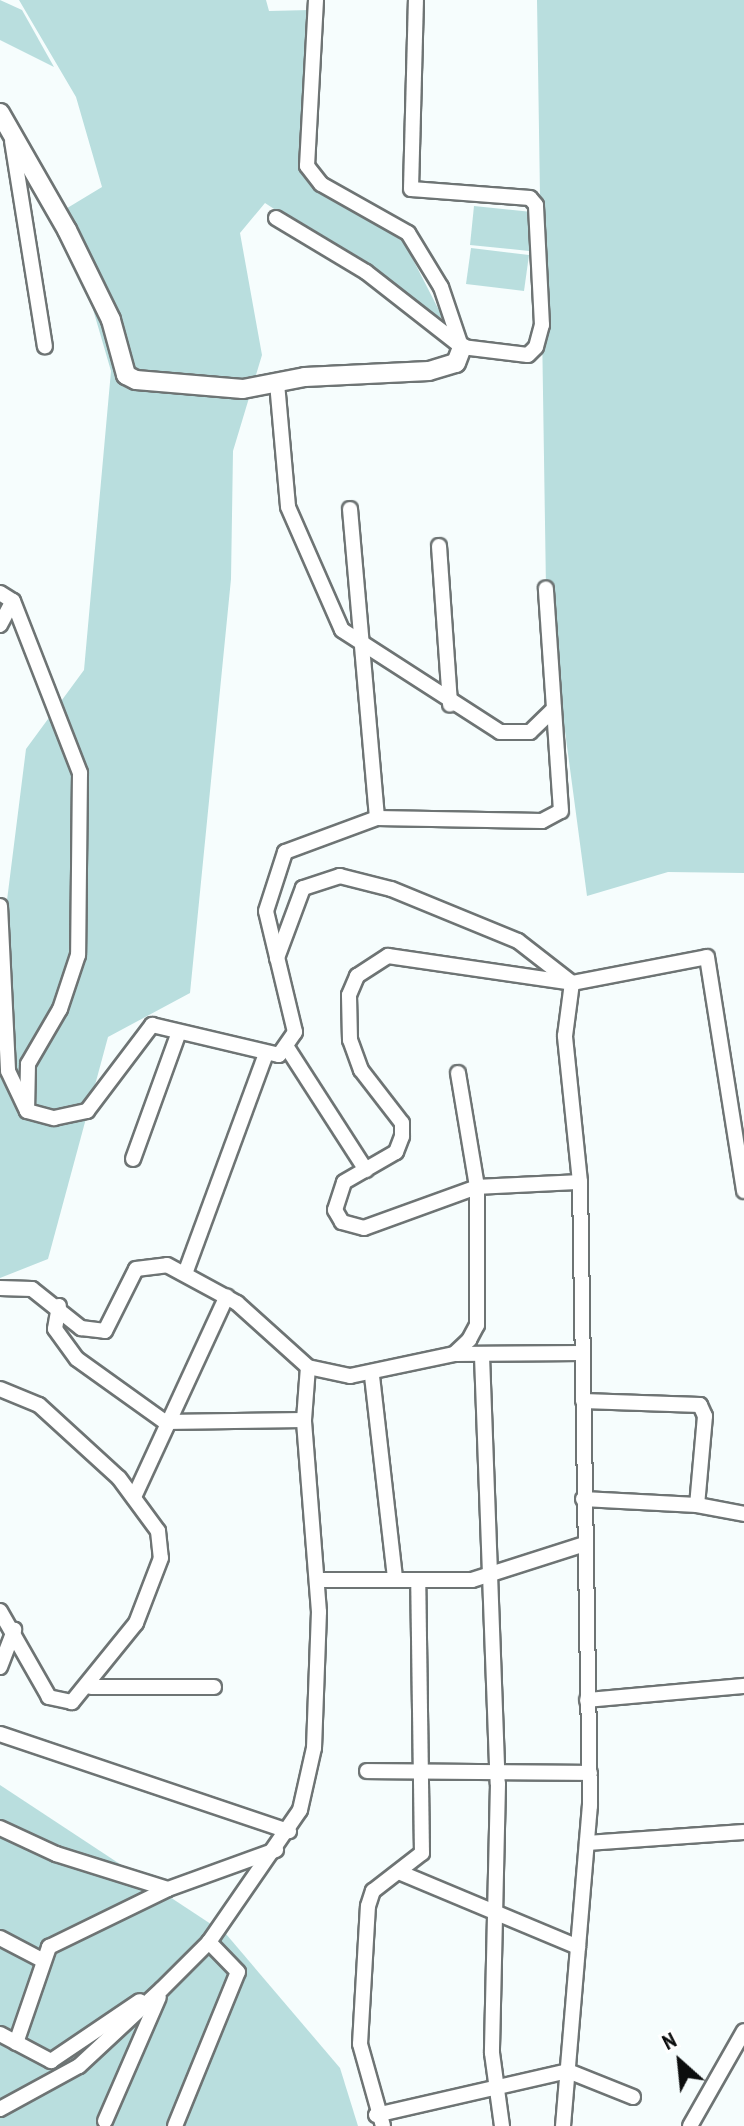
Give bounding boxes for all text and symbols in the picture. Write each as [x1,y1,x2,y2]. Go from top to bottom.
north arrow [640,2022,720,2102]
text: N [657,2025,681,2056]

